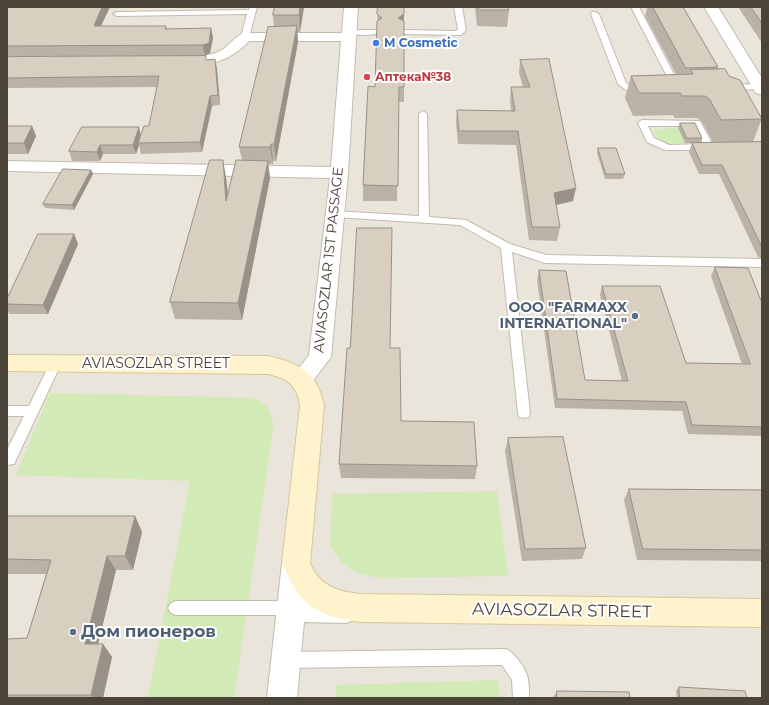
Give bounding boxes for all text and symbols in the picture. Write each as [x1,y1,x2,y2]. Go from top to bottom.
place label: M Cosmetic [384,36,458,50]
marker: M Cosmetic [371,38,381,48]
place label: Аптека№38 [375,70,451,84]
marker: Аптека№38 [362,72,372,82]
street label: AVIASOZLAR 1ST PASSAGE [311,166,347,354]
place label: OOO "FARMAXX INTERNATIONAL" [500,300,627,332]
marker: OOO "FARMAXX INTERNATIONAL" [630,311,640,321]
street label: AVIASOZLAR STREET [82,356,230,372]
street label: AVIASOZLAR STREET [472,599,652,623]
place label: Дом пионеров [81,622,216,642]
marker: Дом пионеров [68,627,78,637]

